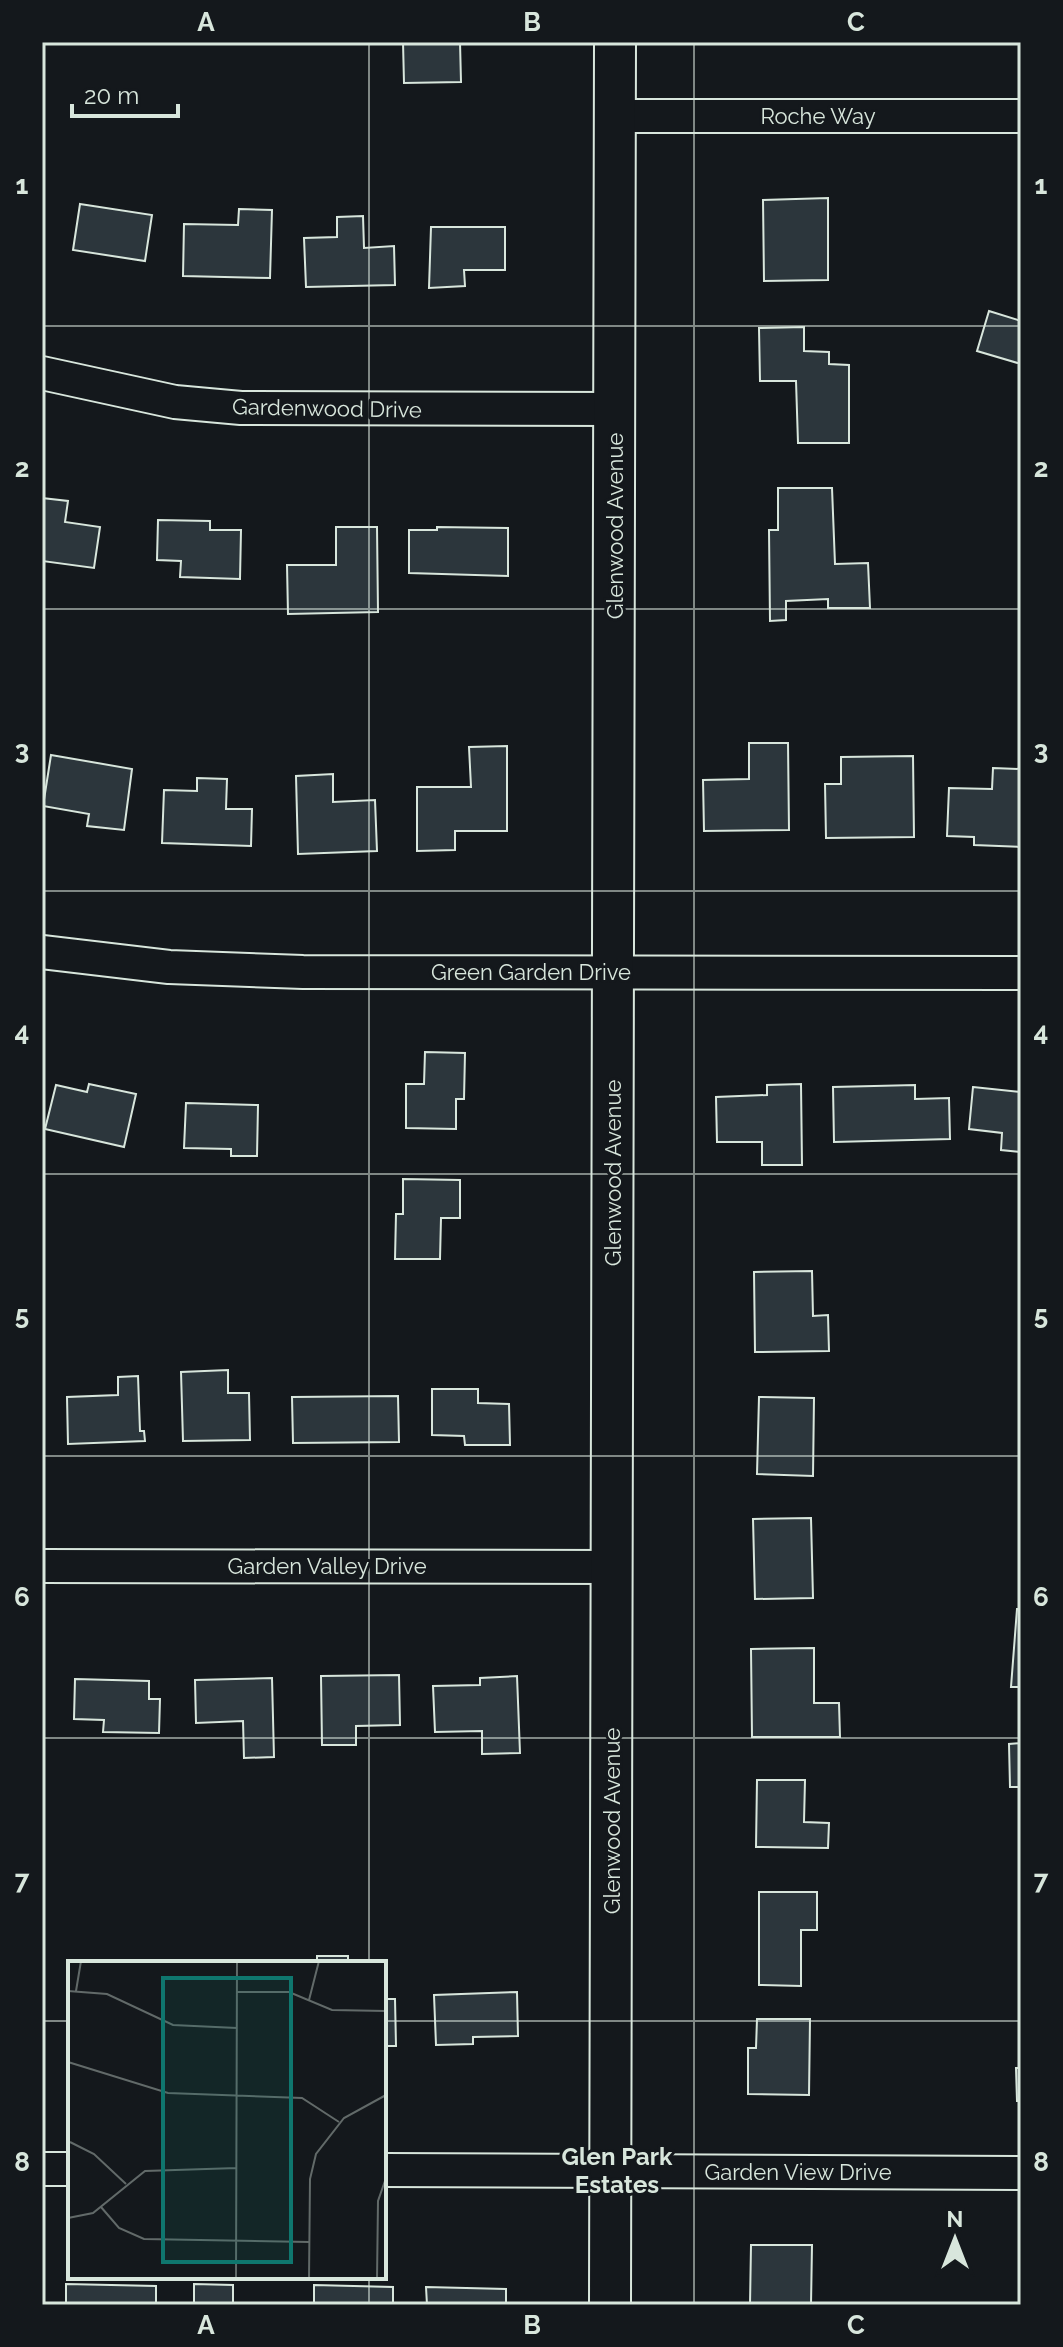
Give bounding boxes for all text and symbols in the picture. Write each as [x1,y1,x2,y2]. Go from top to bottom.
text: A [197,7,215,37]
text: B [523,7,541,37]
text: C [847,7,865,37]
scale bar [72,68,178,118]
text: 20 m [84,81,139,110]
street label: Roche Way [760,103,876,129]
text: 1 [16,170,29,200]
text: 1 [1035,170,1048,200]
street label: Gardenwood Drive [232,393,422,423]
street label: Glenwood Avenue [602,433,628,619]
text: 2 [15,453,29,483]
text: 2 [1034,453,1048,483]
text: 3 [15,735,29,765]
text: 3 [1034,735,1048,765]
street label: Green Garden Drive [431,959,631,985]
text: 4 [15,1017,29,1047]
text: 4 [1034,1017,1048,1047]
street label: Glenwood Avenue [600,1080,626,1266]
text: 5 [15,1300,29,1330]
text: 5 [1034,1300,1048,1330]
street label: Garden Valley Drive [227,1553,427,1579]
text: 6 [14,1582,30,1612]
text: 6 [1033,1582,1049,1612]
street label: Glenwood Avenue [599,1728,625,1914]
text: 7 [15,1865,30,1895]
text: 7 [1034,1865,1049,1895]
inset map [68,1961,386,2279]
district label: Glen Park Estates [562,2142,673,2199]
text: 8 [14,2147,30,2177]
text: 8 [1033,2147,1049,2177]
street label: Garden View Drive [704,2159,892,2185]
north arrow [915,2199,995,2279]
text: N [947,2206,963,2232]
text: A [197,2310,215,2340]
text: B [523,2310,541,2340]
text: C [847,2310,865,2340]

